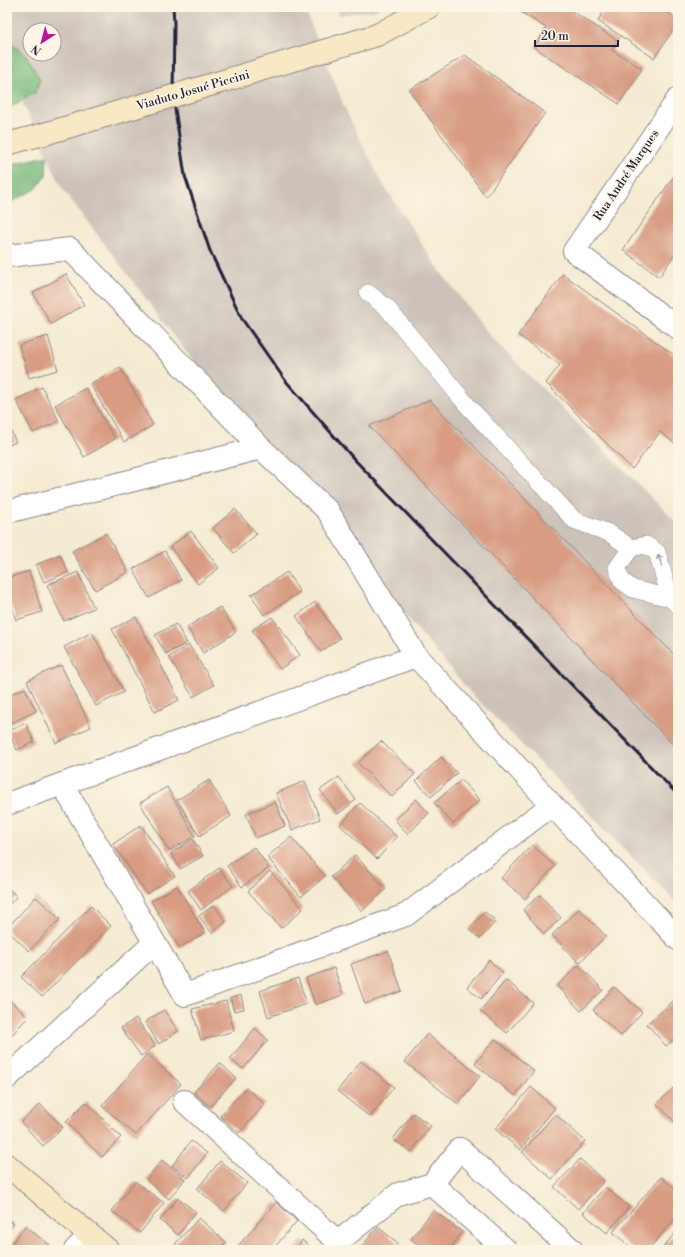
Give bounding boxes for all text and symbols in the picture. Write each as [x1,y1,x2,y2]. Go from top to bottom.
north arrow [22,22,62,62]
scale bar [535,22,618,48]
text: 20 m [541,29,569,44]
text: N [29,41,44,58]
street label: Viaduto Josué Piccini [134,67,251,114]
street label: Rua André Marques [590,127,663,224]
one-way arrow [656,554,663,567]

